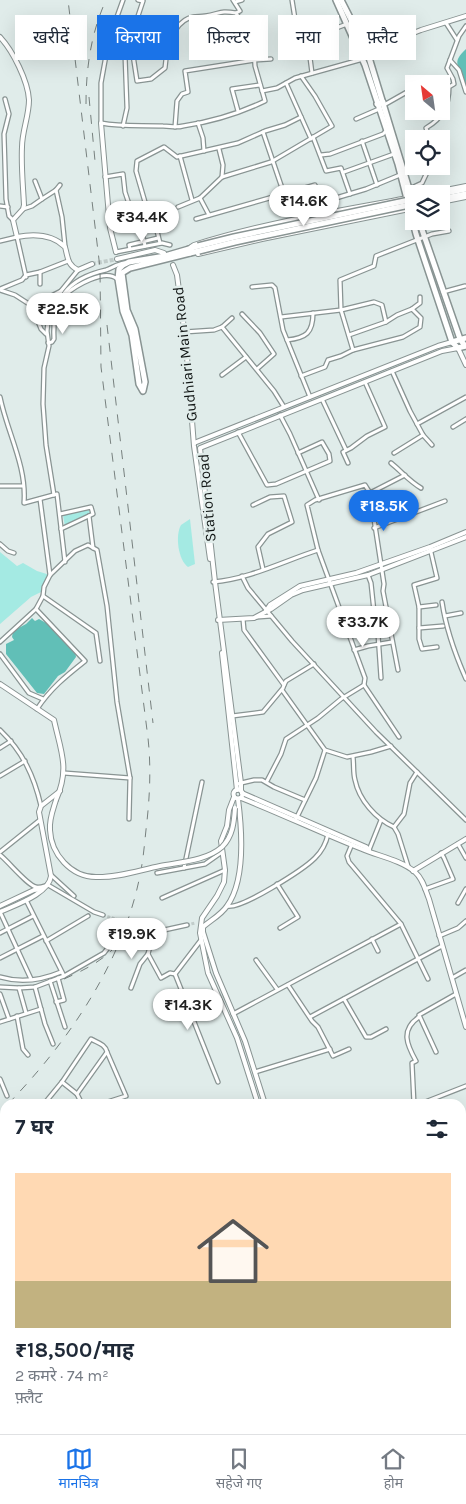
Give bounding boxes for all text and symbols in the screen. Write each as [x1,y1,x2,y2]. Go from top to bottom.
chip: खरीदें [15,15,87,60]
chip: किराया [97,15,179,60]
chip: फ़िल्टर [189,15,268,60]
chip: नया [278,15,339,60]
chip: फ़्लैट [349,15,416,60]
north arrow [405,75,450,120]
map controls [405,75,450,230]
button: locate [405,130,450,175]
pin: ₹14.6K [263,184,345,227]
button: layers [405,185,450,230]
text: ₹14.6K [280,191,328,210]
pin: ₹34.4K [101,200,183,243]
text: ₹34.4K [116,207,168,226]
street label: Gudhiari Main Road [169,286,201,422]
pin: ₹22.5K [22,292,104,335]
text: ₹22.5K [37,299,89,318]
street label: Station Road [194,453,220,543]
pin: ₹18.5K [343,490,425,532]
text: ₹18.5K [360,496,408,515]
pin: ₹33.7K [322,606,404,648]
text: ₹33.7K [338,612,388,631]
pin: ₹19.9K [91,918,173,960]
text: ₹19.9K [108,924,156,943]
pin: ₹14.3K [147,988,229,1031]
text: ₹14.3K [164,995,212,1014]
text: 7 घर [15,1115,54,1139]
icon: filters [423,1115,451,1143]
icon: home [188,1206,278,1296]
text: ₹18,500/माह [15,1338,134,1362]
text: 2 कमरे · 74 m² [15,1366,109,1385]
text: फ़्लैट [15,1388,43,1407]
tab: मानचित्र [59,1445,99,1494]
tab: सहेजे गए [216,1445,262,1494]
tab: होम [379,1445,407,1494]

